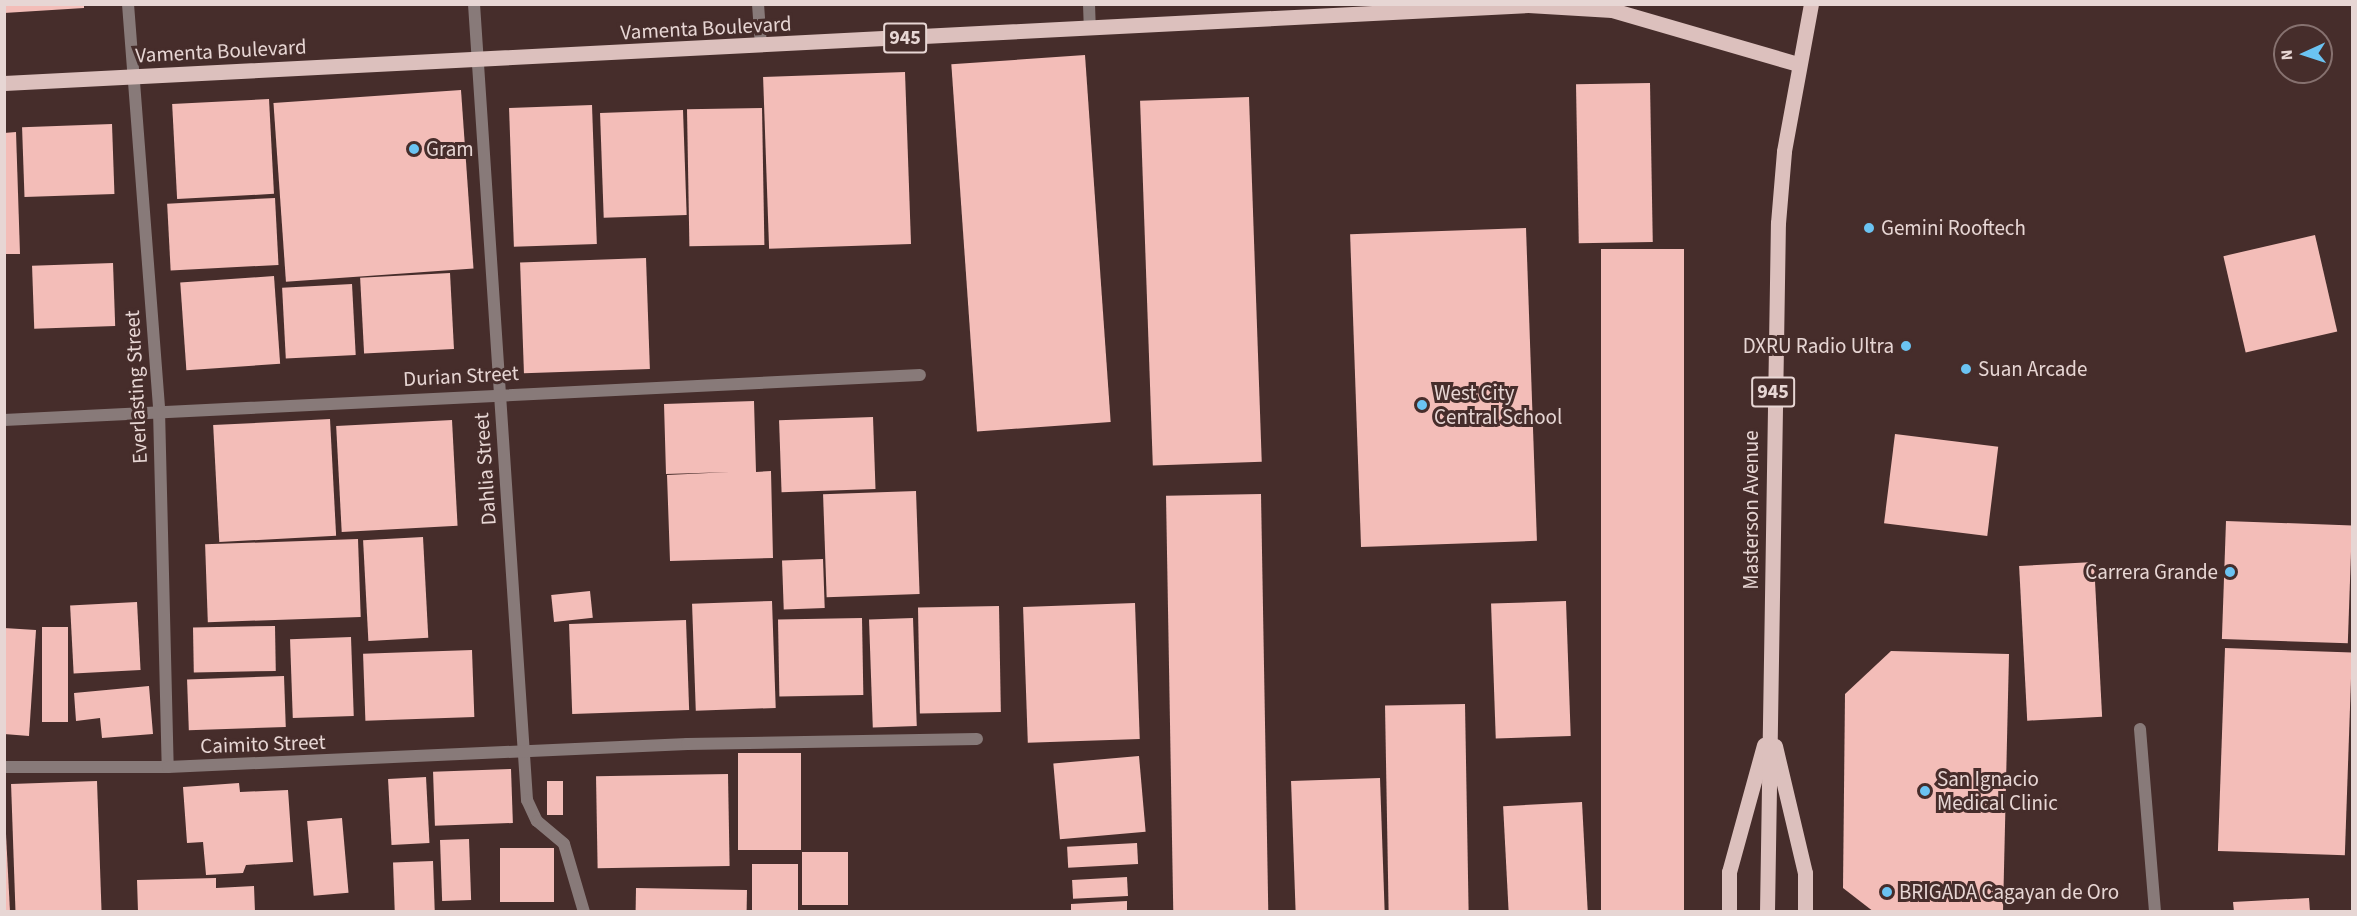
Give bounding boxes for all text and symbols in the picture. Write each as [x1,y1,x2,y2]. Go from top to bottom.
street label: Vamenta Boulevard [620,11,792,45]
road number: 945 [882,21,928,55]
north arrow [2273,24,2333,84]
street label: Vamenta Boulevard [135,34,307,68]
text: N [2276,49,2298,61]
place label: Gram [426,136,474,162]
marker: Gram [407,142,421,156]
place label: Gemini Rooftech [1881,215,2026,241]
marker: Gemini Rooftech [1862,221,1876,235]
street label: Everlasting Street [119,310,153,464]
place label: DXRU Radio Ultra [1743,333,1894,359]
marker: DXRU Radio Ultra [1899,339,1913,353]
place label: Suan Arcade [1978,356,2087,382]
street label: Durian Street [403,360,519,392]
marker: Suan Arcade [1959,362,1973,376]
road number: 945 [1750,375,1796,409]
place label: West City Central School [1434,380,1562,430]
marker: West City Central School [1415,398,1429,412]
street label: Dahlia Street [468,412,502,526]
street label: Masterson Avenue [1738,430,1764,590]
place label: Carrera Grande [2085,559,2218,585]
marker: Carrera Grande [2223,565,2237,579]
street label: Caimito Street [200,729,326,759]
place label: San Ignacio Medical Clinic [1937,766,2058,816]
marker: San Ignacio Medical Clinic [1918,784,1932,798]
place label: BRIGADA Cagayan de Oro [1899,879,2119,905]
marker: BRIGADA Cagayan de Oro [1880,885,1894,899]

